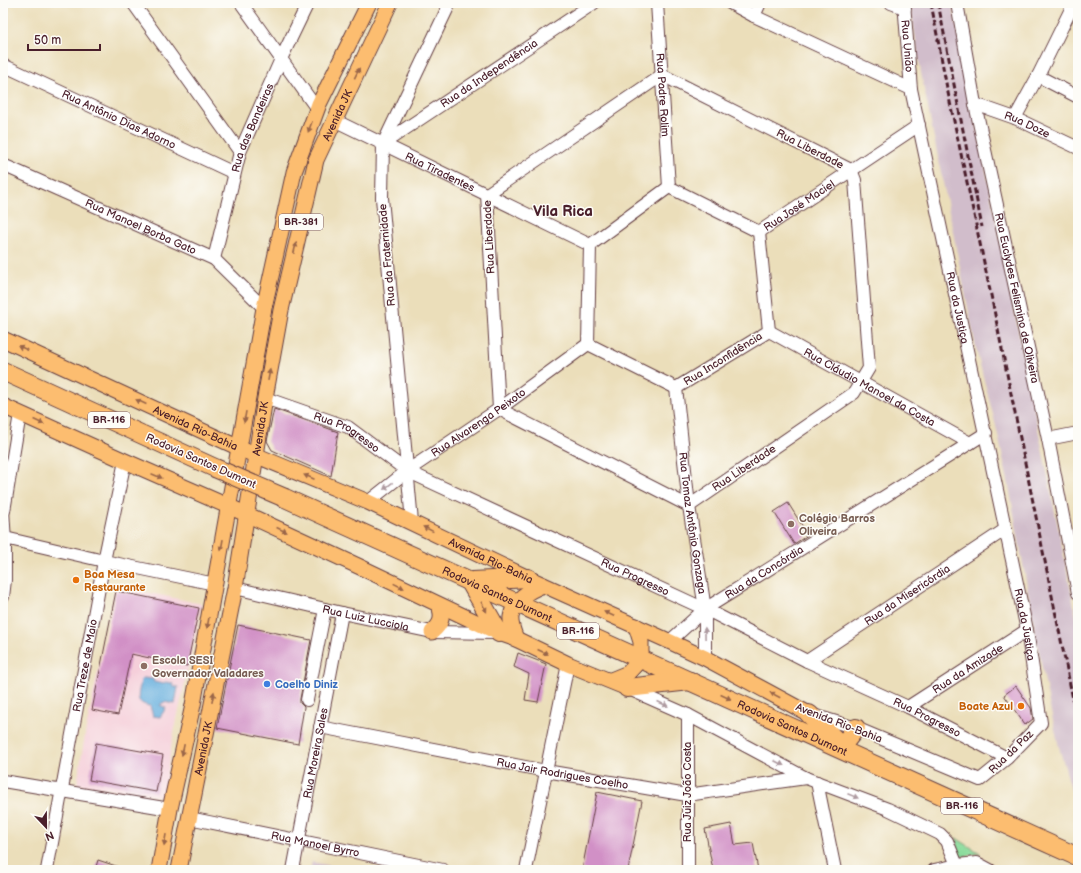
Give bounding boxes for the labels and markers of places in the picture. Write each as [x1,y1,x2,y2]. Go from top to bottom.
place label: Colégio Barros Oliveira [799,512,875,538]
marker: Colégio Barros Oliveira [786,519,796,529]
place label: Boa Mesa Restaurante [84,568,146,594]
marker: Boa Mesa Restaurante [71,575,81,585]
place label: Escola SESI Governador Valadares [152,654,264,680]
marker: Escola SESI Governador Valadares [139,661,149,671]
place label: Coelho Diniz [275,678,339,691]
marker: Coelho Diniz [262,679,272,689]
place label: Boate Azul [959,700,1013,713]
marker: Boate Azul [1016,701,1026,711]

